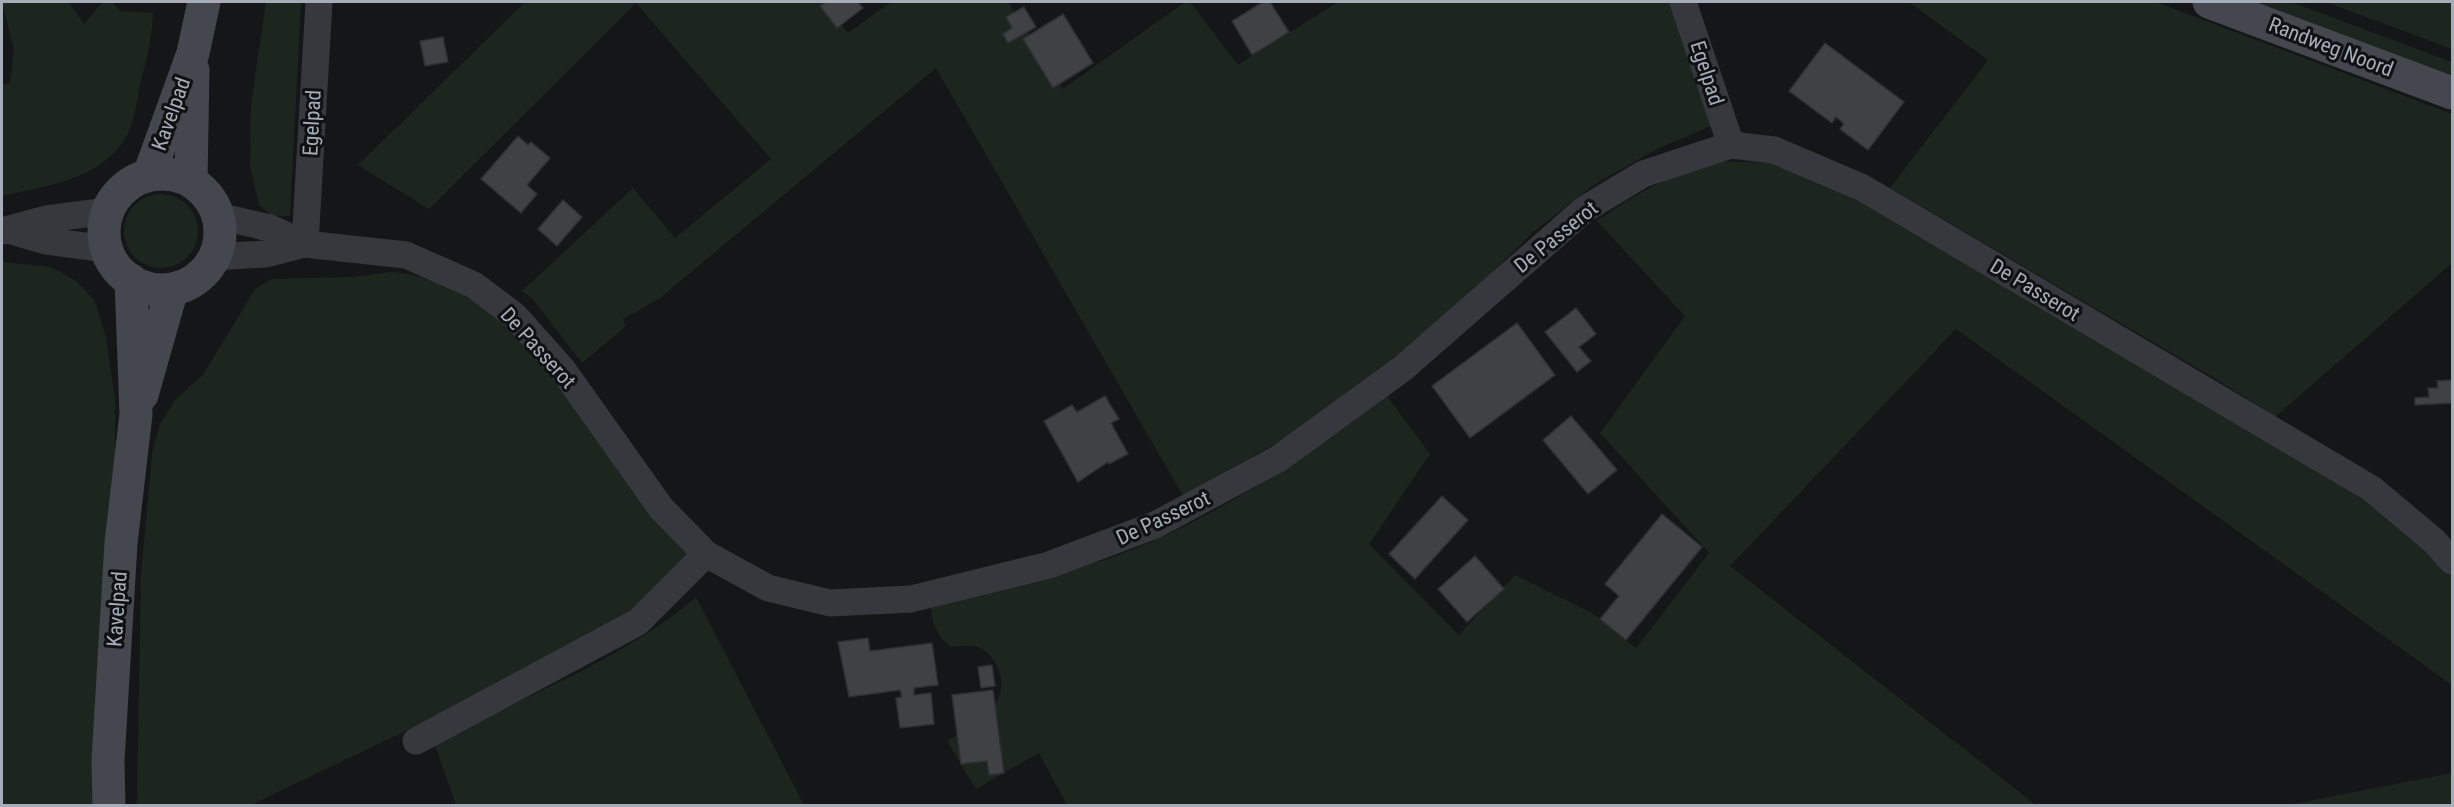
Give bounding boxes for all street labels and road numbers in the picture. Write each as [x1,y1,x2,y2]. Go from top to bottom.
street label: Randweg Noord [2265,12,2397,82]
street label: Egelpad [1685,38,1729,108]
street label: Kavelpad [147,74,195,154]
street label: Egelpad [298,89,326,157]
street label: De Passerot [1510,196,1602,278]
street label: De Passerot [1986,254,2084,326]
street label: De Passerot [496,303,580,393]
street label: De Passerot [1113,486,1213,550]
street label: Kavelpad [102,570,132,648]

